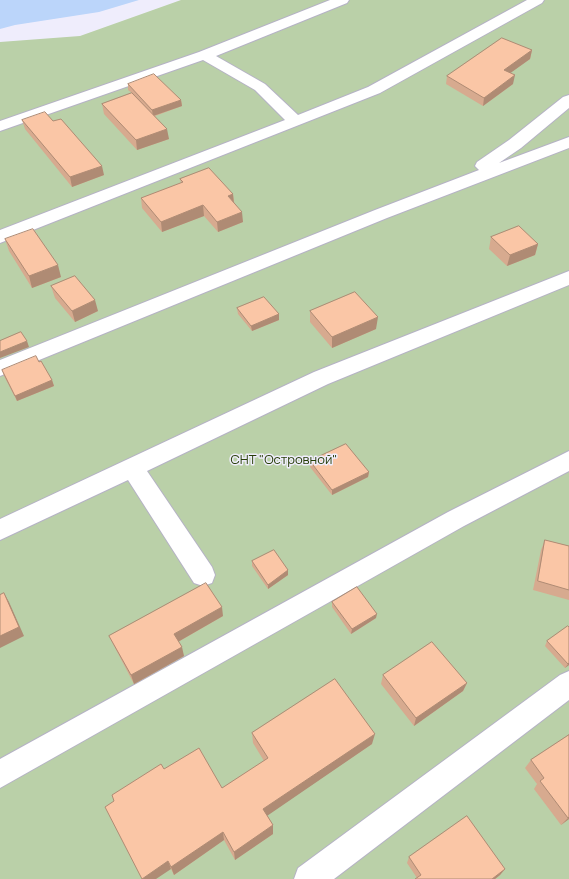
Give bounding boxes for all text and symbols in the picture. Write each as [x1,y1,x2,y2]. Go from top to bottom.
park label: СНТ "Островной" [231,452,337,468]

